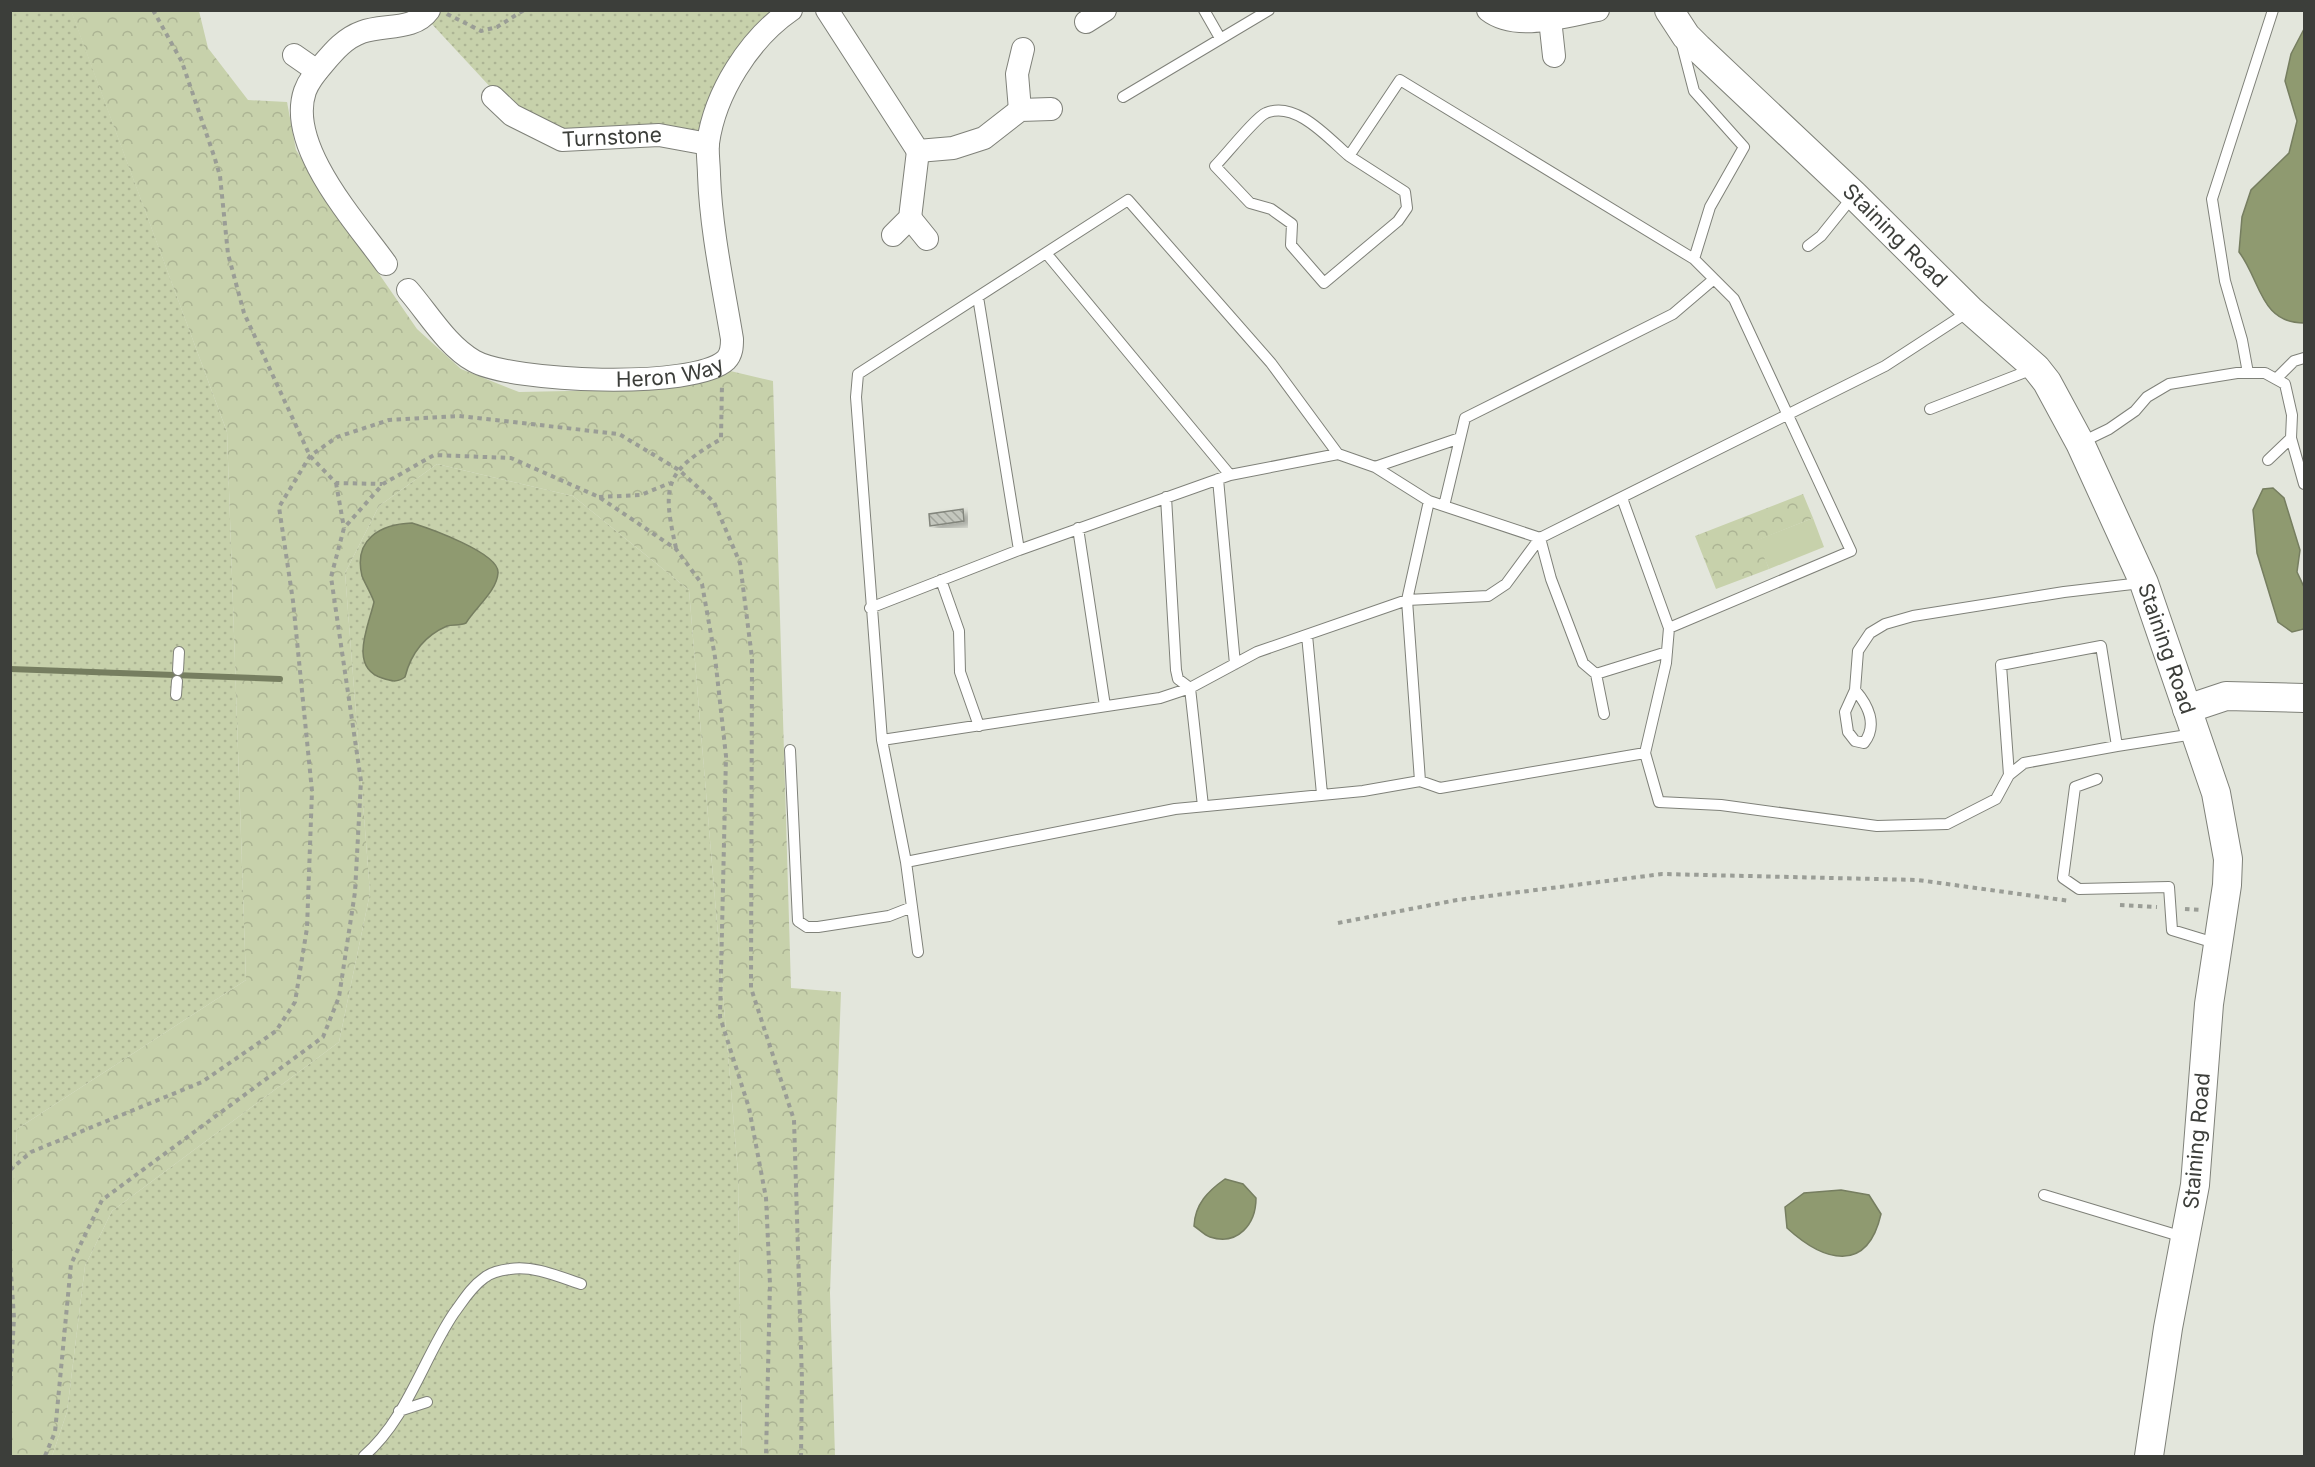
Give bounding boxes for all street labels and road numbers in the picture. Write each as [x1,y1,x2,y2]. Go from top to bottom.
street label: Turnstone [561,122,662,152]
street label: Staining Road [1838,178,1953,292]
street label: Heron Way [616,351,728,392]
street label: Staining Road [2133,580,2201,717]
street label: Staining Road [2178,1072,2215,1210]

